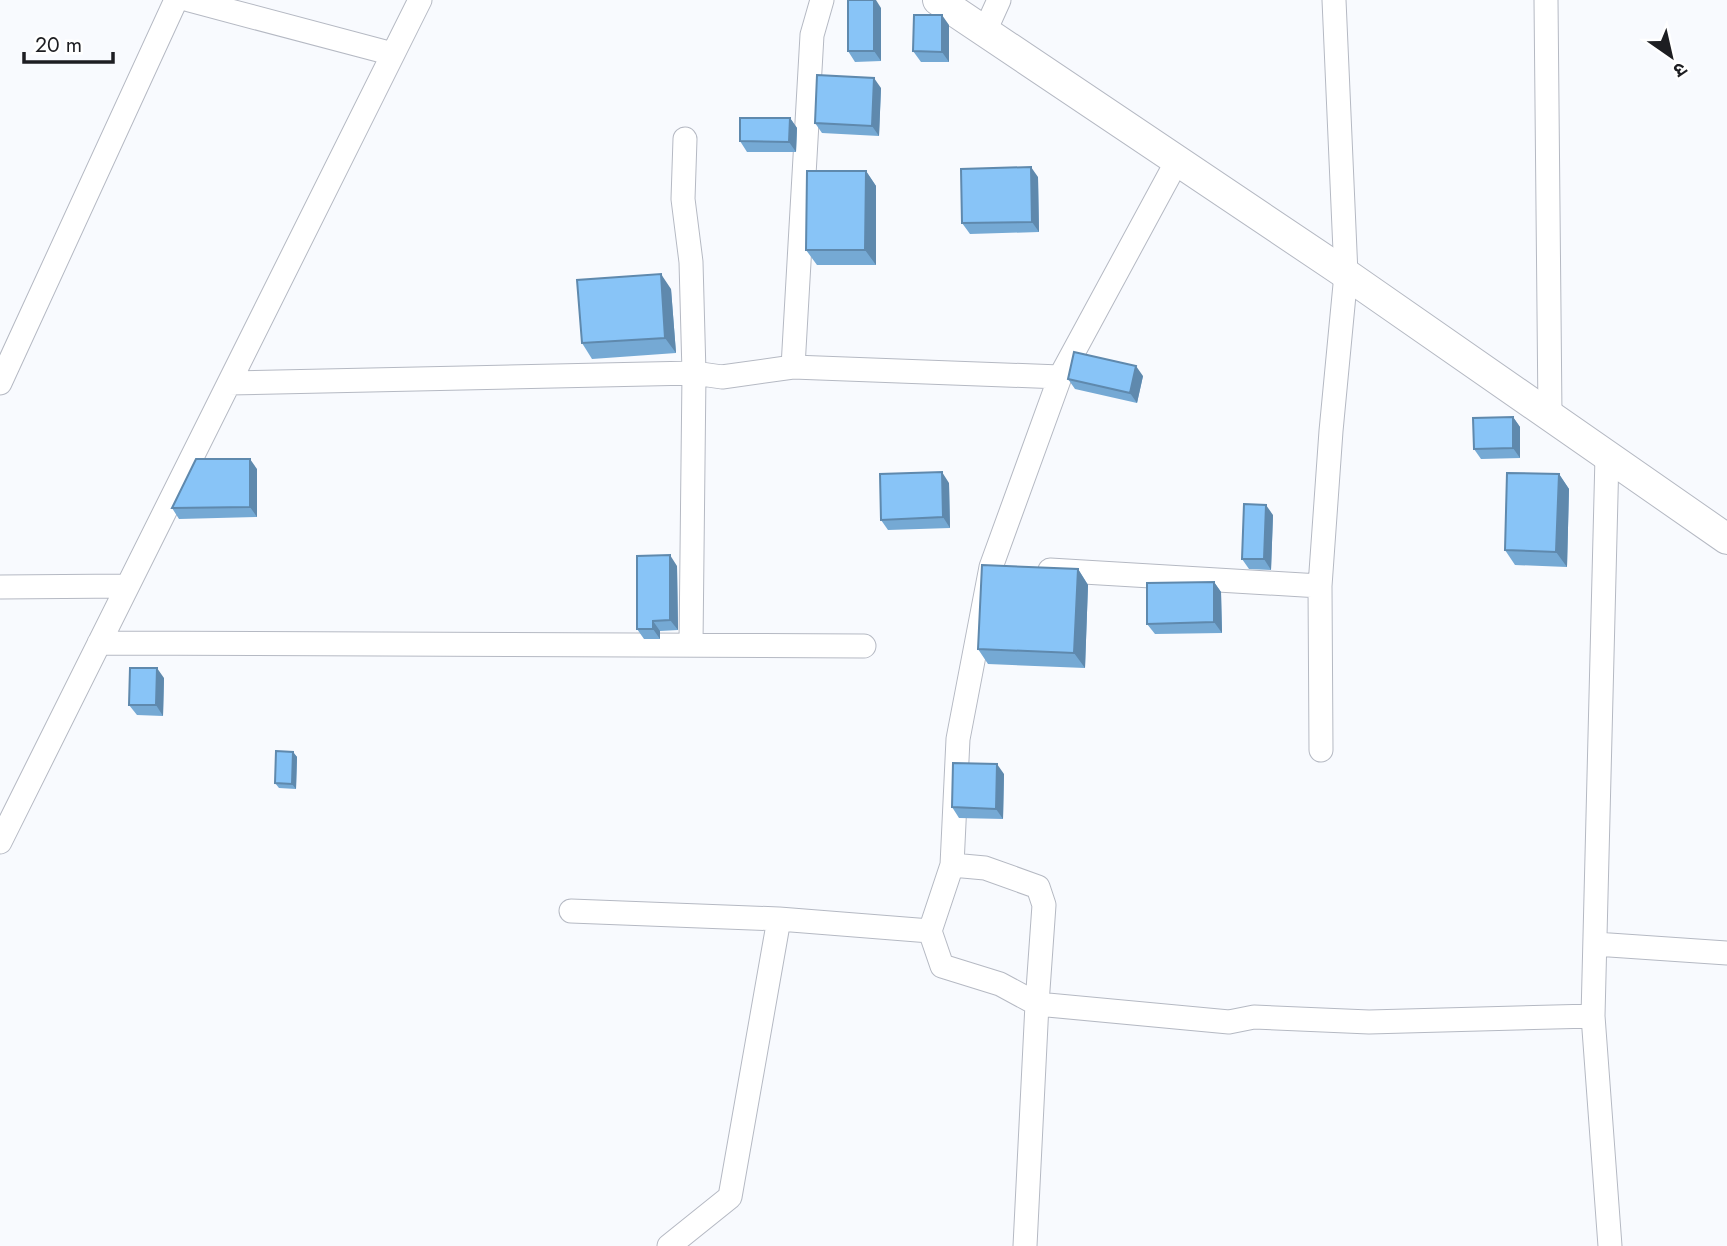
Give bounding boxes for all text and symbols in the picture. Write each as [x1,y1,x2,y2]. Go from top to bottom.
scale bar [24,21,114,65]
north arrow [1636,21,1706,91]
text: 20 m [35,30,82,60]
text: उ [1667,55,1692,84]

